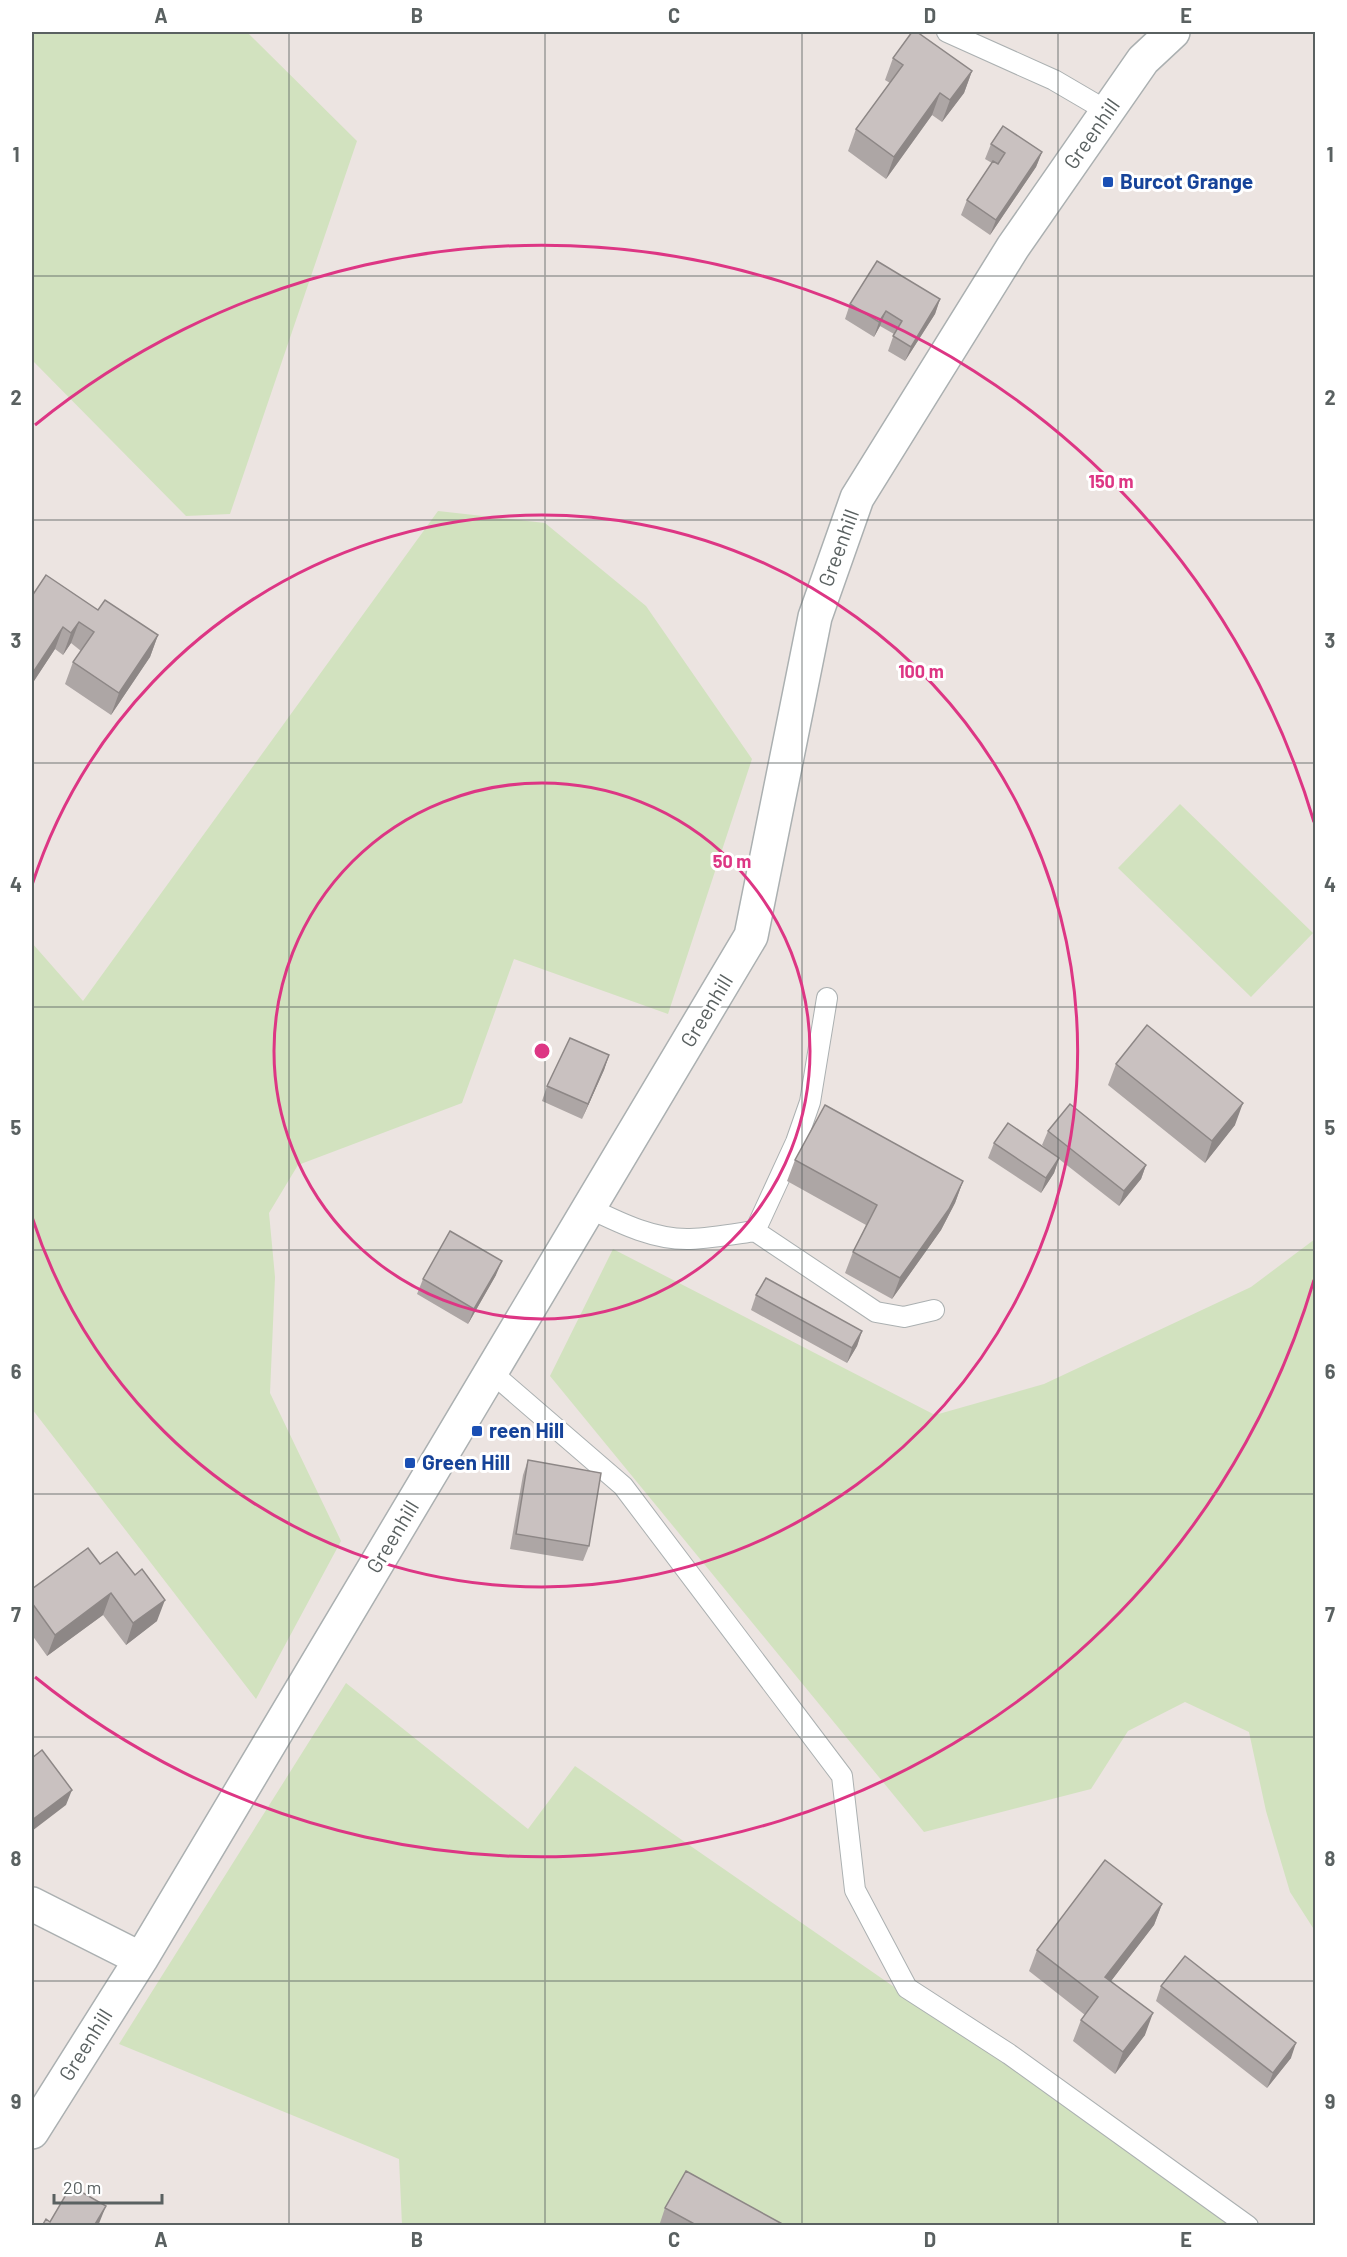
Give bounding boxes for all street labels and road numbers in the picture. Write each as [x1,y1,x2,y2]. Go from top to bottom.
street label: Greenhill [1057,93,1124,173]
street label: Greenhill [812,505,863,590]
street label: Greenhill [674,969,737,1051]
street label: Greenhill [360,1495,423,1577]
street label: Greenhill [53,2003,117,2085]

